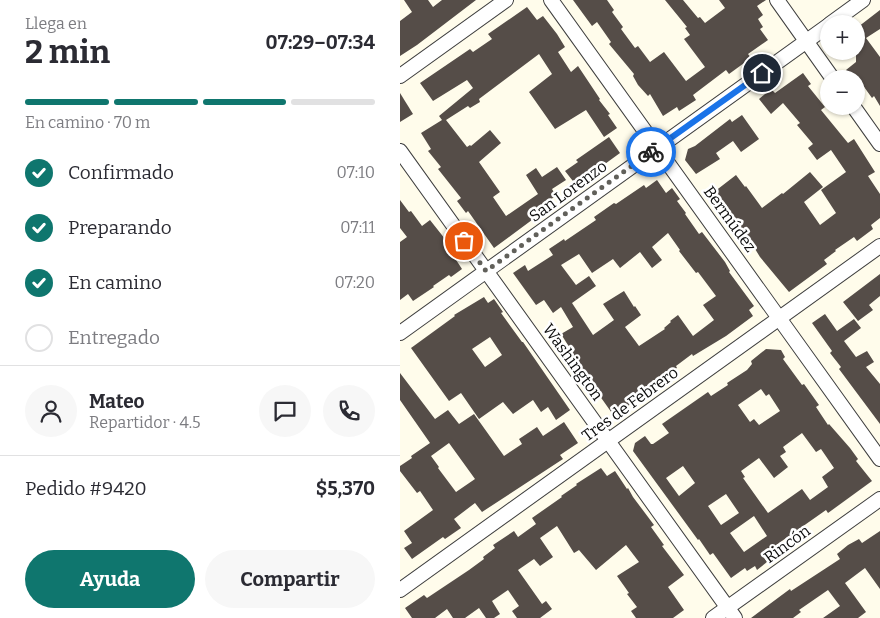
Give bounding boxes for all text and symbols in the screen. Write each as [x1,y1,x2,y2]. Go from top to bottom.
text: Llega en [25,14,87,33]
map controls [820,15,865,115]
button: + [820,15,865,60]
text: 07:29–07:34 [266,31,375,54]
text: 2 min [25,33,110,71]
pin [741,52,783,94]
icon: home [748,59,776,87]
button: − [820,70,865,115]
text: En camino · 70 m [25,113,150,132]
courier [626,127,676,177]
icon: bike [637,138,665,166]
street label: San Lorenzo [525,156,611,226]
icon: check [25,159,53,187]
text: Confirmado [68,161,174,184]
text: 07:10 [337,163,375,182]
street label: Bermúdez [700,182,760,256]
icon: check [25,214,53,242]
text: Preparando [68,216,172,239]
text: 07:11 [340,218,375,237]
pin [443,220,485,262]
icon: bag [450,227,478,255]
icon: check [25,269,53,297]
text: En camino [68,271,162,294]
text: 07:20 [334,273,375,292]
street label: Washington [539,320,607,404]
text: Entregado [68,326,160,349]
street label: Tres de Febrero [578,363,682,445]
button: person [25,385,77,437]
button: chat [259,385,311,437]
button: phone [323,385,375,437]
text: Mateo [89,390,145,413]
text: Repartidor · 4.5 [89,413,201,432]
text: Pedido #9420 [25,477,147,500]
text: $5,370 [316,477,375,500]
street label: Rincón [760,521,814,567]
button: Ayuda [25,550,195,608]
button: Compartir [205,550,375,608]

